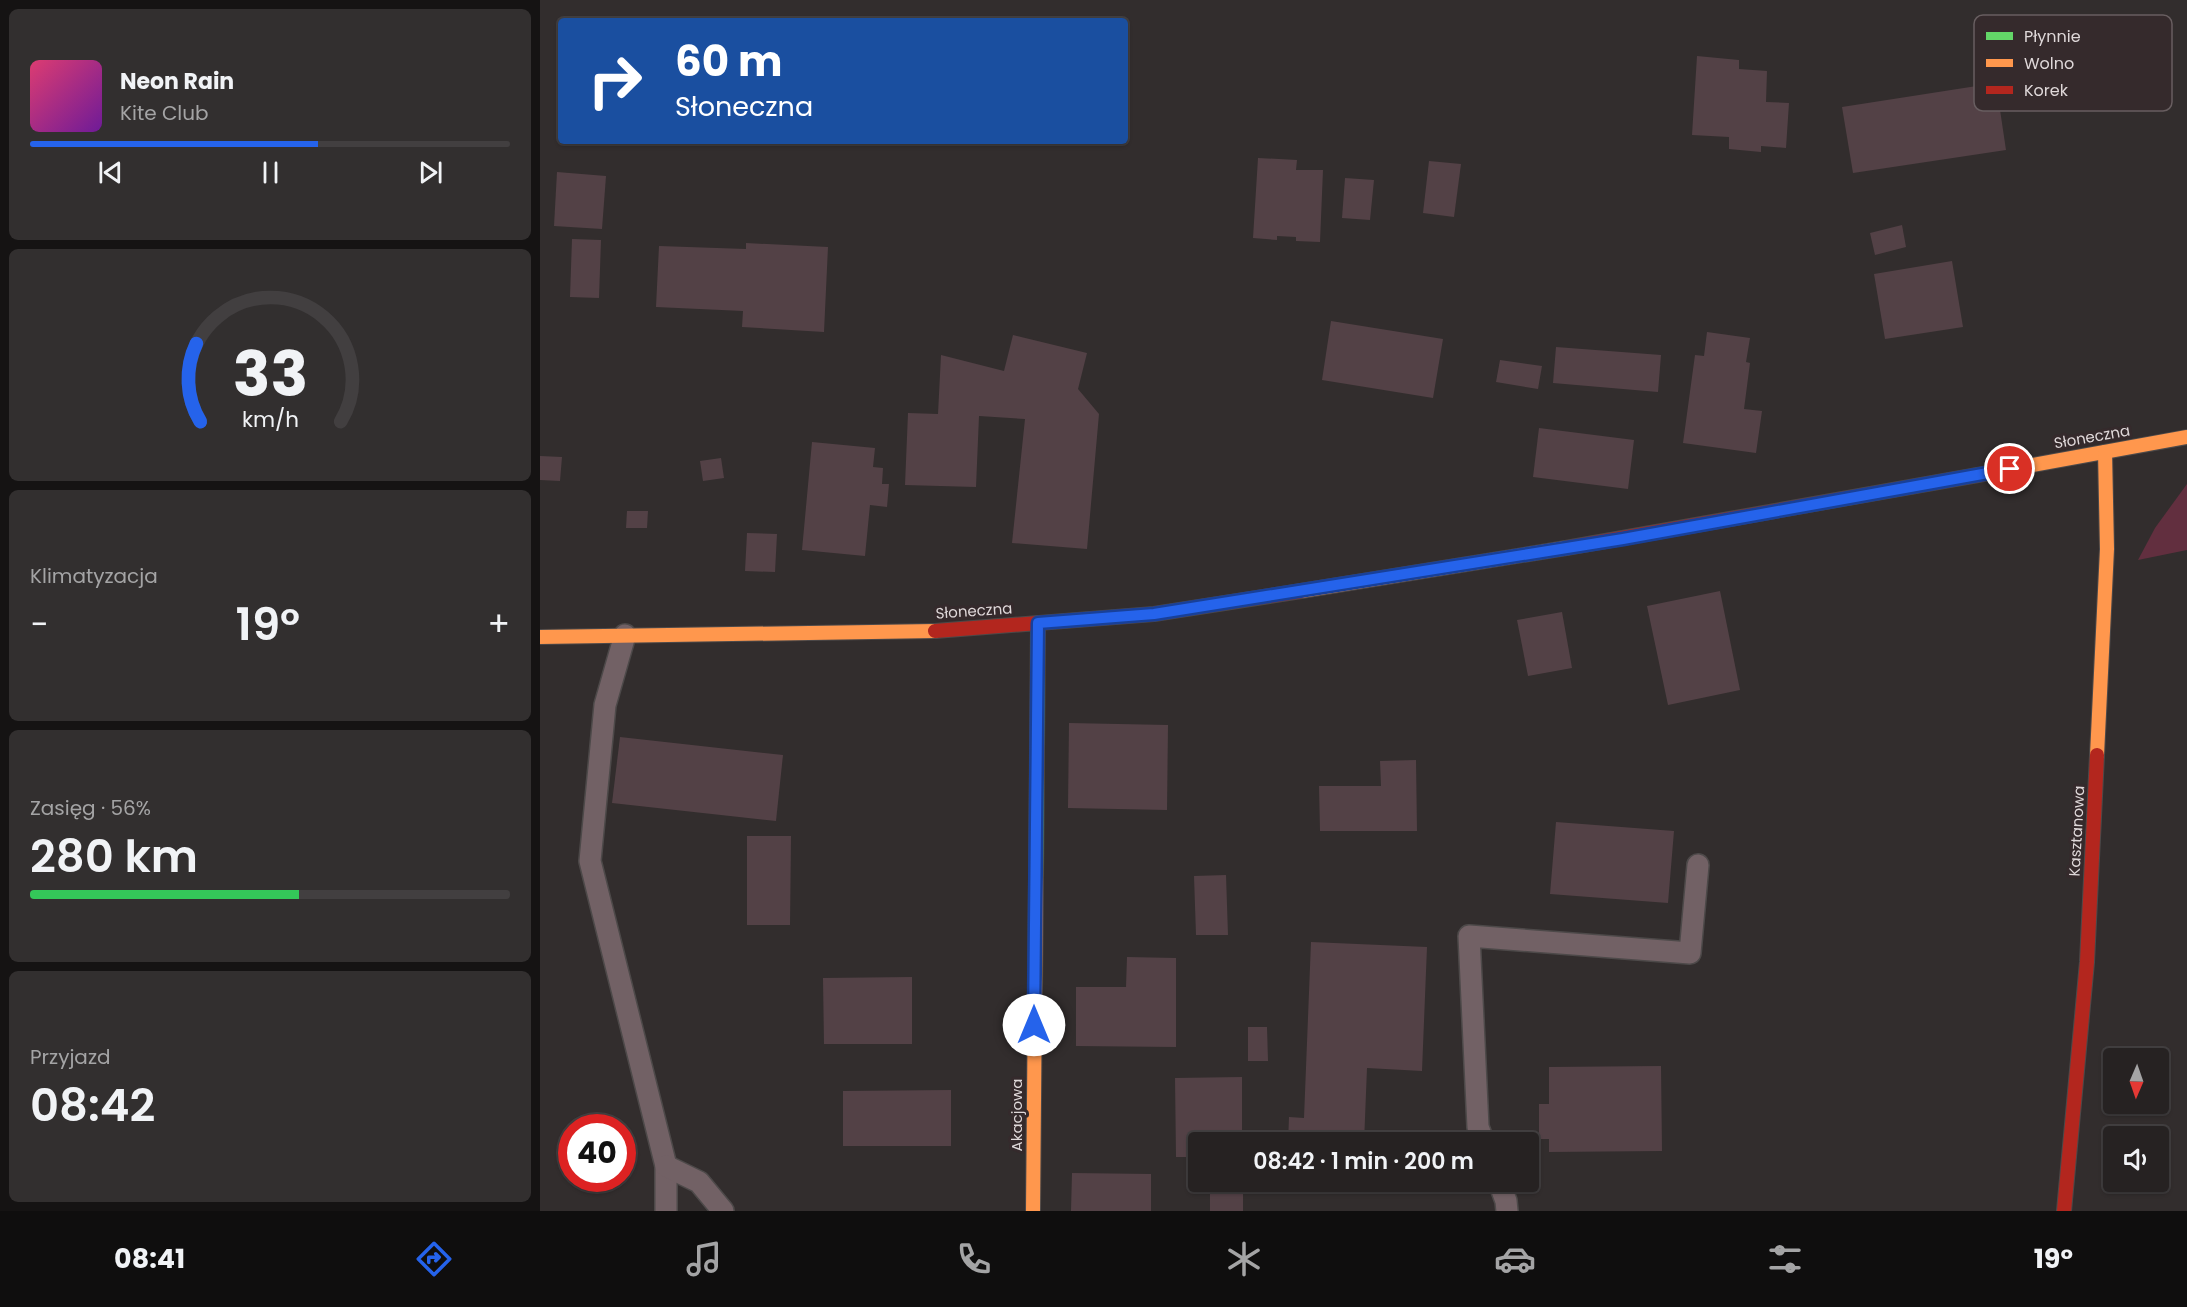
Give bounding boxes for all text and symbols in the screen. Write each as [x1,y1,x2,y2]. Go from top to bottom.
legend [1974,15,2172,111]
text: Płynnie [2024,25,2081,48]
text: 60 m [675,32,783,91]
icon: right [576,42,654,120]
text: Wolno [2024,52,2074,75]
text: Neon Rain [120,66,234,97]
text: Korek [2024,79,2069,102]
text: Słoneczna [675,88,813,125]
text: Kite Club [120,99,209,127]
icon: previous [94,156,127,189]
icon: pause [254,156,287,189]
icon: next [414,156,447,189]
text: 33 [232,330,308,418]
text: km/h [241,405,299,436]
street label: Słoneczna [2052,420,2132,454]
pin [1984,443,2035,494]
icon: arrive [1993,452,2026,485]
text: Klimatyzacja [30,562,158,590]
text: 19° [236,593,300,656]
street label: Słoneczna [935,597,1013,624]
text: − [30,601,48,648]
text: + [487,601,510,648]
street label: Kasztanowa [2064,785,2089,877]
text: Zasięg · 56% [30,794,151,822]
text: 280 km [30,825,198,888]
position arrow [1002,993,1066,1057]
text: Przyjazd [30,1043,111,1071]
north arrow [2103,1048,2169,1114]
map controls [2103,1048,2169,1192]
text: 08:42 [30,1074,155,1137]
street label: Akacjowa [1006,1079,1027,1151]
speed limit sign: 40 [558,1114,636,1192]
button: sound [2103,1126,2169,1192]
text: 08:42 · 1 min · 200 m [1253,1146,1474,1177]
icon: directions [413,1238,455,1280]
icon: music [683,1238,725,1280]
icon: phone [953,1238,995,1280]
icon: climate [1223,1238,1265,1280]
icon: car [1494,1238,1536,1280]
icon: filters [1764,1238,1806,1280]
text: 08:41 [114,1240,185,1277]
text: 19° [2034,1240,2073,1277]

